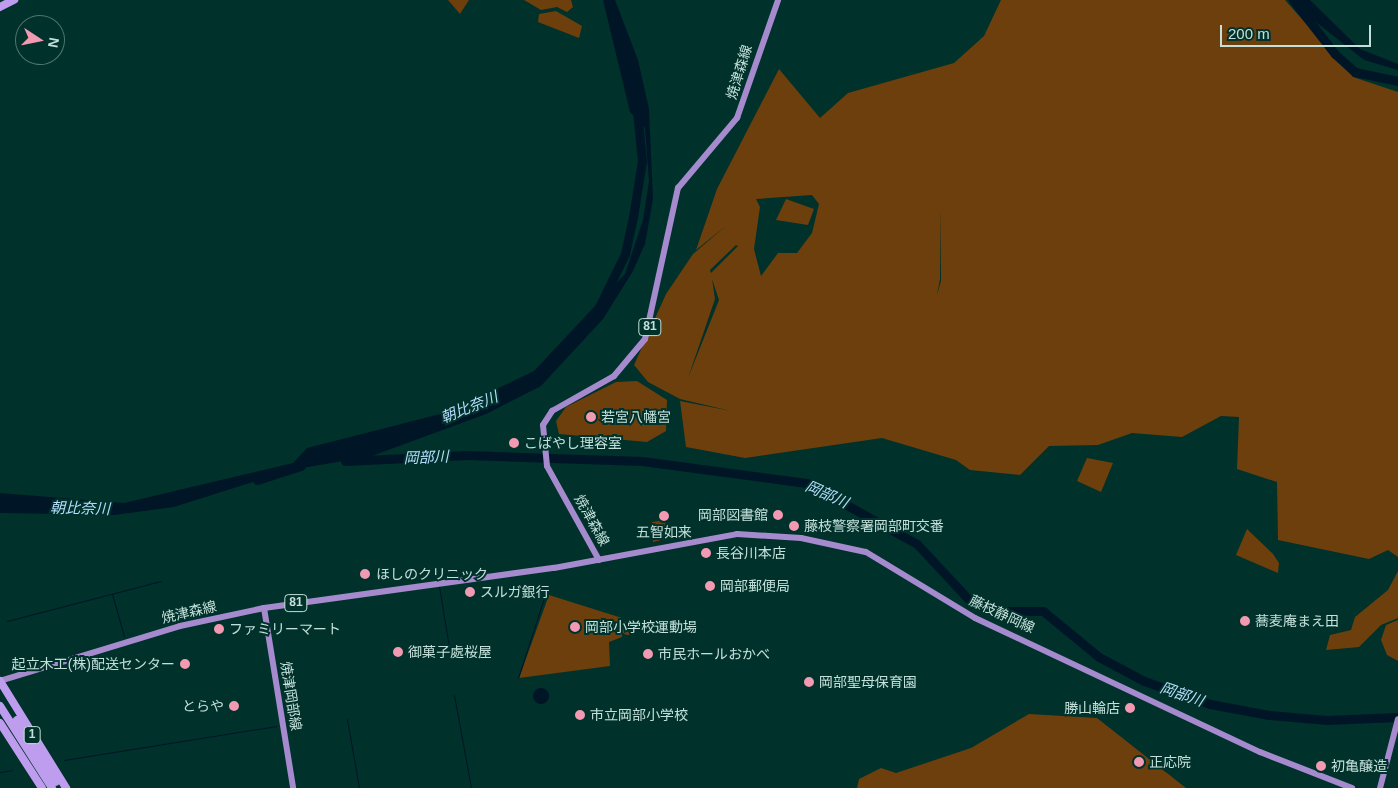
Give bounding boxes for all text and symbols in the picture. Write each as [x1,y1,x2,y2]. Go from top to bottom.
north arrow [15,15,65,65]
scale bar [1223,15,1374,47]
text: 200 m [1228,25,1270,42]
text: N [45,36,63,49]
street label: 焼津森線 [723,43,755,101]
road number: 81 [638,318,662,337]
water label: 朝比奈川 [438,387,500,427]
place label: 若宮八幡宮 [601,409,671,425]
marker: 若宮八幡宮 [585,411,597,423]
place label: こばやし理容室 [524,435,622,451]
marker: こばやし理容室 [508,437,520,449]
water label: 岡部川 [403,447,449,467]
water label: 岡部川 [803,477,851,511]
street label: 焼津森線 [571,491,613,549]
water label: 朝比奈川 [50,498,110,518]
place label: 岡部図書館 [698,507,768,523]
marker: 岡部図書館 [772,509,784,521]
marker: 五智如来 [658,510,670,522]
place label: 藤枝警察署岡部町交番 [804,518,944,534]
marker: 藤枝警察署岡部町交番 [788,520,800,532]
place label: 五智如来 [636,524,692,540]
place label: 長谷川本店 [716,545,786,561]
marker: 長谷川本店 [700,547,712,559]
place label: ほしのクリニック [376,566,488,582]
marker: ほしのクリニック [358,567,372,581]
place label: 岡部郵便局 [720,578,790,594]
marker: 岡部郵便局 [704,580,716,592]
place label: スルガ銀行 [480,584,550,600]
marker: スルガ銀行 [464,586,476,598]
street label: 藤枝静岡線 [967,592,1037,636]
road number: 81 [284,594,308,612]
street label: 焼津森線 [160,598,218,626]
place label: 蕎麦庵まえ田 [1255,613,1339,629]
marker: 蕎麦庵まえ田 [1239,615,1251,627]
place label: 岡部小学校運動場 [585,619,697,635]
place label: ファミリーマート [229,621,341,637]
marker: 岡部小学校運動場 [569,621,581,633]
marker: ファミリーマート [213,623,225,635]
place label: 御菓子處桜屋 [408,644,492,660]
marker: 御菓子處桜屋 [392,646,404,658]
place label: 市民ホールおかべ [658,646,770,662]
marker: 市民ホールおかべ [642,648,654,660]
place label: 起立木工(株)配送センター [12,656,175,672]
marker: 起立木工(株)配送センター [179,658,191,670]
street label: 焼津岡部線 [277,660,305,732]
place label: 岡部聖母保育園 [819,674,917,690]
marker: 岡部聖母保育園 [803,676,815,688]
water label: 岡部川 [1158,678,1206,710]
place label: とらや [182,698,224,714]
marker: とらや [228,700,240,712]
place label: 勝山輪店 [1064,700,1120,716]
marker: 勝山輪店 [1124,702,1136,714]
place label: 市立岡部小学校 [590,707,688,723]
marker: 市立岡部小学校 [574,709,586,721]
road number: 1 [23,726,41,744]
place label: 正応院 [1149,754,1191,770]
marker: 正応院 [1133,756,1145,768]
place label: 初亀醸造 [1331,758,1387,774]
marker: 初亀醸造 [1315,760,1327,772]

